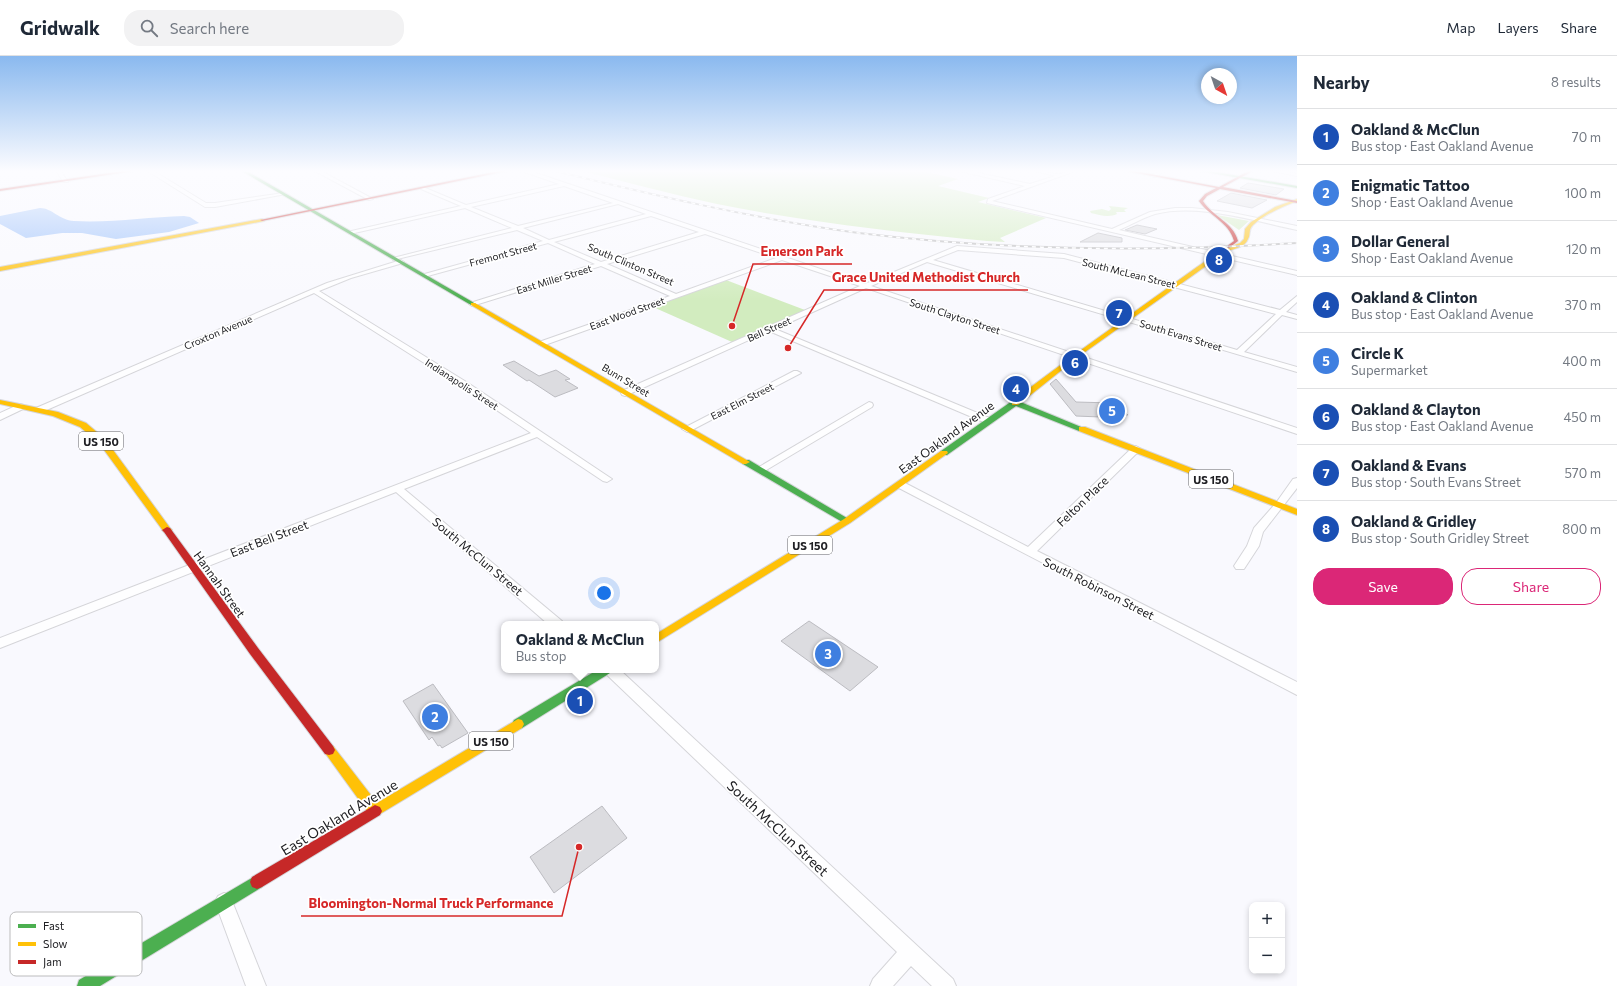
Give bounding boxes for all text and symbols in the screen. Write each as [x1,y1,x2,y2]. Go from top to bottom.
search box [124,10,404,46]
text: Gridwalk [20,16,100,39]
icon: search [138,17,160,39]
text: Search here [170,19,249,37]
text: Map [1447,19,1475,36]
text: Layers [1497,19,1539,36]
text: Share [1561,19,1597,36]
north arrow [1201,68,1237,104]
text: Nearby [1313,72,1370,93]
text: 8 results [1551,74,1601,90]
text: Oakland & McClun [1351,120,1480,138]
text: 1 [1323,129,1329,145]
text: 70 m [1572,129,1601,145]
text: Bus stop · East Oakland Avenue [1351,138,1533,154]
text: Enigmatic Tattoo [1351,176,1470,194]
text: 2 [1322,185,1330,201]
text: 100 m [1565,185,1601,201]
text: Shop · East Oakland Avenue [1351,194,1513,210]
text: Dollar General [1351,232,1450,250]
street label: Fremont Street [468,239,538,269]
callout: Emerson Park [753,239,852,264]
street label: South Clinton Street [586,240,676,288]
text: 3 [1322,241,1330,257]
text: 120 m [1566,241,1601,257]
text: Emerson Park [760,243,844,259]
pin: 8 [1206,245,1232,275]
text: Shop · East Oakland Avenue [1351,250,1513,266]
street label: South McLean Street [1081,256,1177,290]
street label: East Miller Street [515,262,593,296]
callout: Grace United Methodist Church [824,265,1028,290]
text: Grace United Methodist Church [832,269,1020,285]
text: Oakland & Clinton [1351,288,1477,306]
street label: East Wood Street [588,294,666,332]
street label: South Clayton Street [908,296,1002,336]
text: 4 [1322,297,1330,313]
text: 370 m [1564,297,1601,313]
pin: 7 [1106,298,1132,328]
text: Bus stop · East Oakland Avenue [1351,306,1533,322]
street label: Croxton Avenue [182,312,254,352]
street label: Bell Street [745,314,793,344]
street label: South Evans Street [1138,317,1224,353]
text: Circle K [1351,344,1404,362]
pin: 6 [1062,348,1088,378]
text: 5 [1322,353,1330,369]
text: 400 m [1562,353,1601,369]
street label: Indianapolis Street [423,356,501,412]
street label: Bunn Street [600,361,652,399]
text: Supermarket [1351,362,1428,378]
pin: 4 [1003,374,1029,404]
street label: East Elm Street [708,380,776,422]
pin: 5 [1099,396,1125,426]
street label: East Oakland Avenue [896,398,996,476]
text: Oakland & Clayton [1351,400,1481,418]
text: 6 [1322,409,1330,425]
text: 450 m [1563,409,1601,425]
text: Bus stop · East Oakland Avenue [1351,418,1533,434]
road number: US 150 [79,432,123,450]
text: Oakland & Evans [1351,456,1467,474]
text: 7 [1322,465,1330,481]
text: 570 m [1564,465,1601,481]
road number: US 150 [1189,470,1233,488]
street label: Felton Place [1053,473,1111,529]
text: Bus stop · South Evans Street [1351,474,1521,490]
text: Oakland & Gridley [1351,512,1476,530]
street label: South McClun Street [430,514,526,598]
street label: East Bell Street [228,517,310,559]
text: 8 [1322,521,1330,537]
text: 800 m [1562,521,1601,537]
text: Bus stop · South Gridley Street [1351,530,1529,546]
road number: US 150 [788,536,832,554]
street label: Hannah Street [191,548,249,620]
street label: South Robinson Street [1041,554,1157,622]
button: Save [1313,568,1453,605]
button: Share [1461,568,1601,605]
your location [594,583,614,603]
popup [501,621,659,673]
text: Oakland & McClun [516,630,644,648]
pin: 3 [815,639,841,669]
text: Bus stop [516,648,566,664]
pin: 1 [567,686,593,716]
pin: 2 [422,702,448,732]
road number: US 150 [469,732,513,750]
street label: East Oakland Avenue [278,775,400,859]
street label: South McClun Street [724,777,832,880]
callout: Bloomington-Normal Truck Performance [301,891,562,916]
text: Bloomington-Normal Truck Performance [309,895,554,911]
map controls [1249,902,1285,974]
button: + [1249,902,1285,938]
legend [10,912,142,976]
text: Fast [43,919,65,932]
text: Slow [43,937,68,950]
button: − [1249,938,1285,974]
text: Jam [43,955,62,969]

